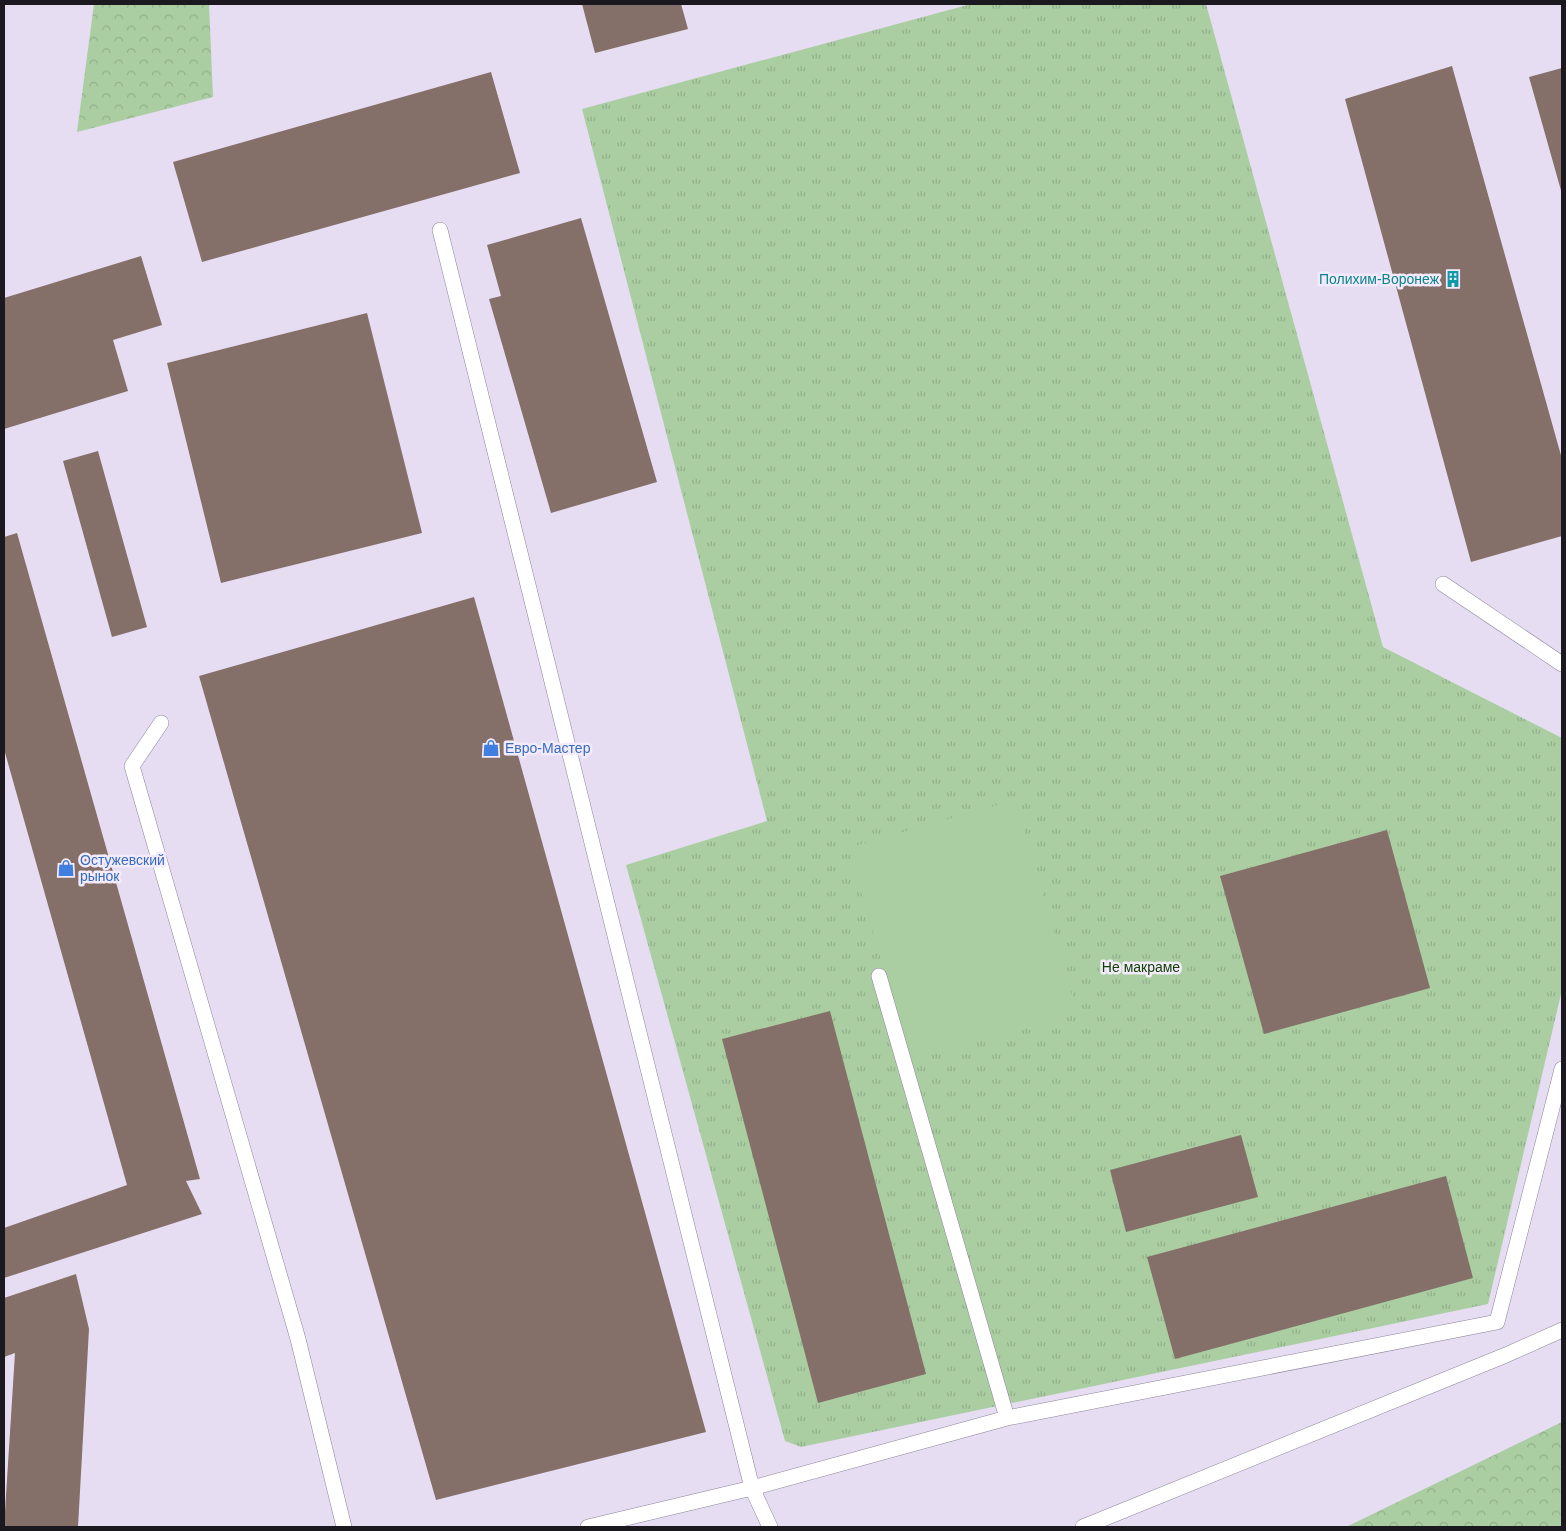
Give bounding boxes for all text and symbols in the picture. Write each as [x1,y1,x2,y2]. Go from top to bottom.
building icon: Полихим-Воронеж [1443,269,1463,289]
place label: Полихим-Воронеж [1319,271,1440,287]
shop icon: Евро-Мастер [481,738,501,758]
place label: Евро-Мастер [505,740,591,756]
place label: Остужевский рынок [80,852,165,884]
shop icon: Остужевский рынок [56,858,76,878]
park label: Не макраме [1102,959,1180,975]

